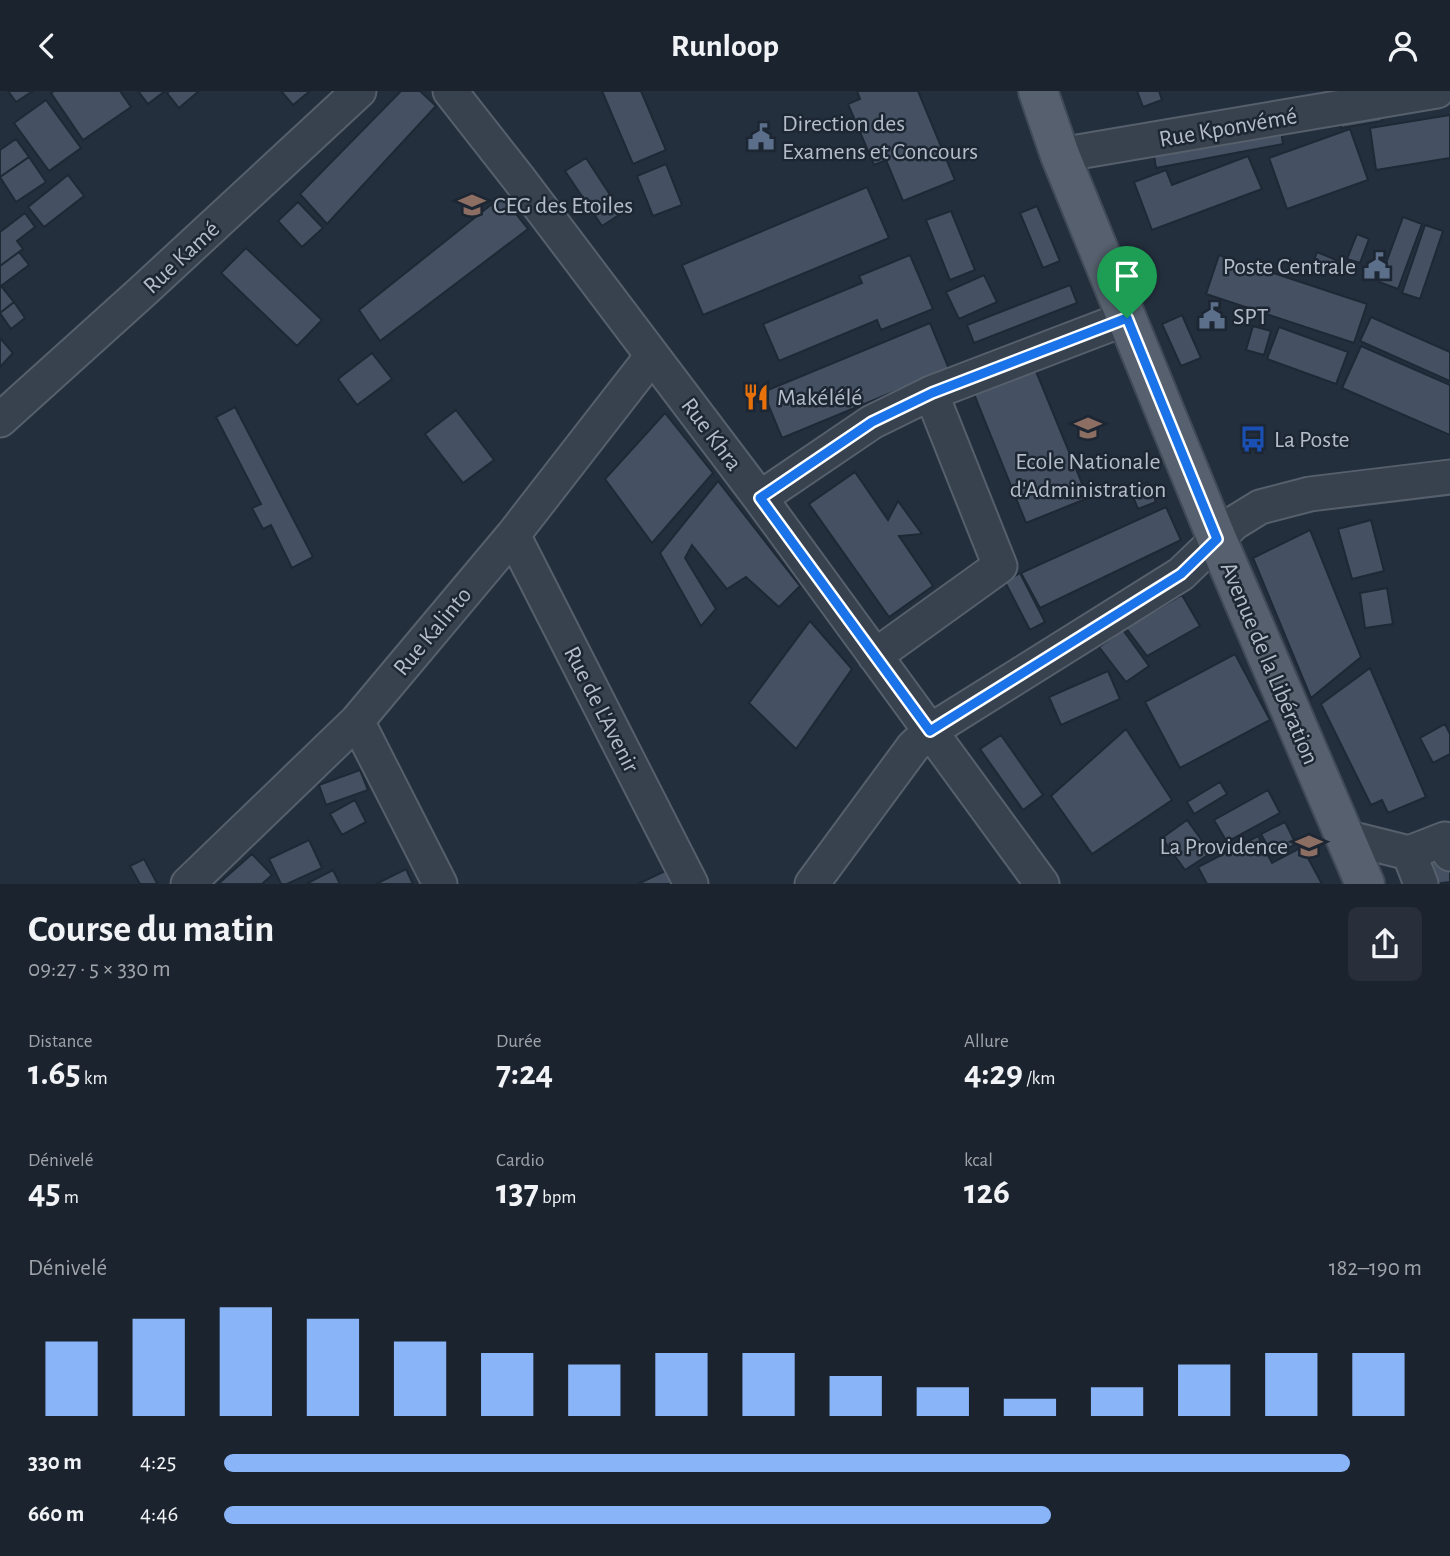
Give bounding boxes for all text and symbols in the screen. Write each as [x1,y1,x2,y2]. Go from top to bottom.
icon: back [28,27,66,65]
icon: person [1384,27,1422,65]
text: Runloop [671,30,779,62]
street label: Rue Kponvémé [1157,104,1299,152]
place label: Direction des Examens et Concours [782,112,978,164]
public building icon: Direction des Examens et Concours [746,122,776,152]
school or university icon: CEG des Etoiles [457,190,487,220]
place label: CEG des Etoiles [493,194,633,218]
street label: Rue Kamé [139,217,224,299]
pin [1097,246,1157,318]
public building icon: Poste Centrale [1362,251,1392,281]
place label: Poste Centrale [1223,255,1356,279]
icon: arrive [1108,257,1146,295]
public building icon: SPT [1197,301,1227,331]
place label: SPT [1233,305,1269,329]
restaurant icon: Makélélé [741,382,771,412]
place label: Makélélé [777,386,862,410]
street label: Rue Khra [676,394,746,475]
school or university icon: Ecole Nationale d'Administration [1073,413,1103,443]
bus stop icon: La Poste [1238,424,1268,454]
place label: La Poste [1274,428,1350,452]
place label: Ecole Nationale d'Administration [1010,450,1166,502]
street label: Avenue de la Libération [1216,559,1323,768]
street label: Rue Kalinto [389,583,476,680]
street label: Rue de L'Avenir [559,643,643,777]
school or university icon: La Providence [1294,831,1324,861]
place label: La Providence [1160,835,1288,859]
button: share [1348,907,1422,981]
text: Course du matin [28,911,274,949]
text: 09:27 · 5 × 330 m [28,958,171,981]
text: Distance [28,1032,92,1051]
text: Durée [496,1032,541,1051]
text: Allure [964,1032,1009,1051]
text: 1.65 [28,1056,81,1091]
text: 7:24 [496,1056,553,1091]
text: 4:29 [964,1056,1023,1091]
text: km [81,1069,108,1088]
text: /km [1023,1069,1055,1088]
text: Dénivelé [28,1151,93,1170]
text: Cardio [496,1151,544,1170]
text: kcal [964,1151,993,1170]
text: 45 [28,1175,61,1210]
text: 137 [496,1175,539,1210]
text: 126 [964,1175,1010,1210]
text: m [61,1188,79,1207]
text: bpm [539,1188,576,1207]
text: Dénivelé [28,1257,107,1280]
text: 182–190 m [1329,1257,1422,1280]
text: 330 m [28,1451,82,1474]
text: 4:25 [140,1451,176,1474]
text: 660 m [28,1503,84,1526]
text: 4:46 [140,1503,178,1526]

